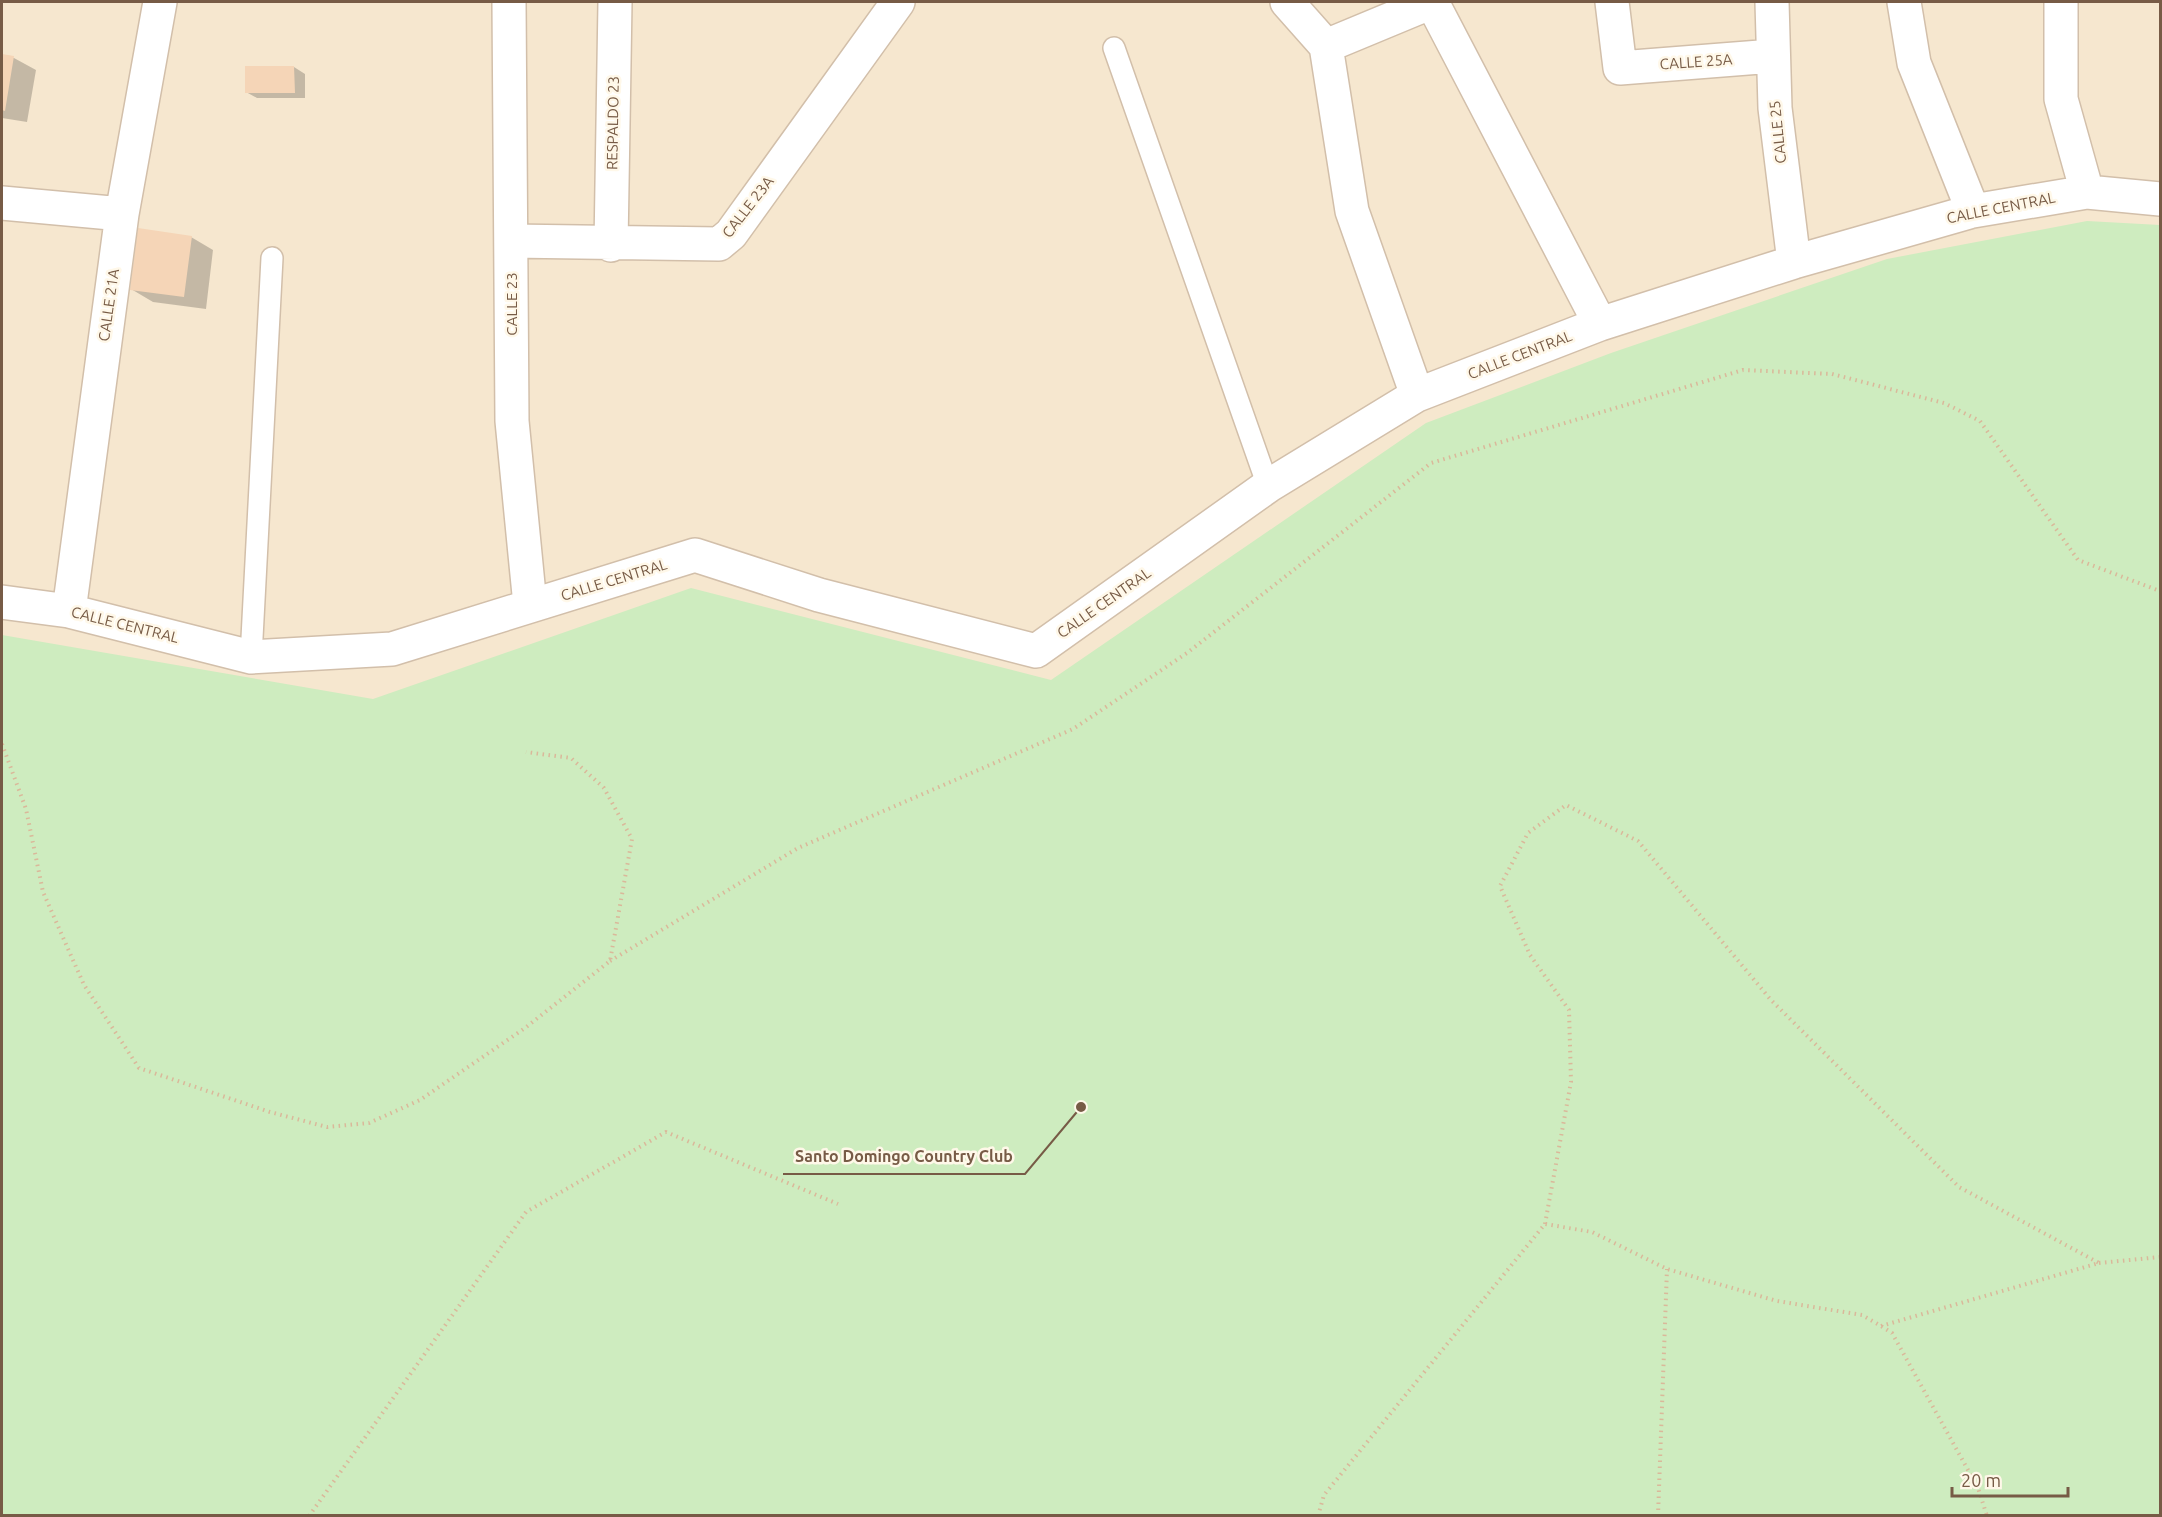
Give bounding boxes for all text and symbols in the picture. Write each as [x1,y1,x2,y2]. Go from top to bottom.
street label: CALLE 25A [1659,50,1733,73]
street label: RESPALDO 23 [603,76,622,170]
street label: CALLE 25 [1766,100,1789,164]
street label: CALLE 23A [718,172,777,241]
street label: CALLE CENTRAL [1945,189,2057,226]
street label: CALLE 21A [95,267,122,342]
street label: CALLE 23 [503,272,520,336]
street label: CALLE CENTRAL [1465,327,1575,382]
street label: CALLE CENTRAL [559,555,669,604]
street label: CALLE CENTRAL [1054,564,1154,641]
street label: CALLE CENTRAL [70,603,181,646]
callout: Santo Domingo Country Club [783,1140,1025,1174]
text: Santo Domingo Country Club [795,1147,1013,1165]
scale bar [1952,1460,2068,1498]
text: 20 m [1961,1470,2001,1490]

